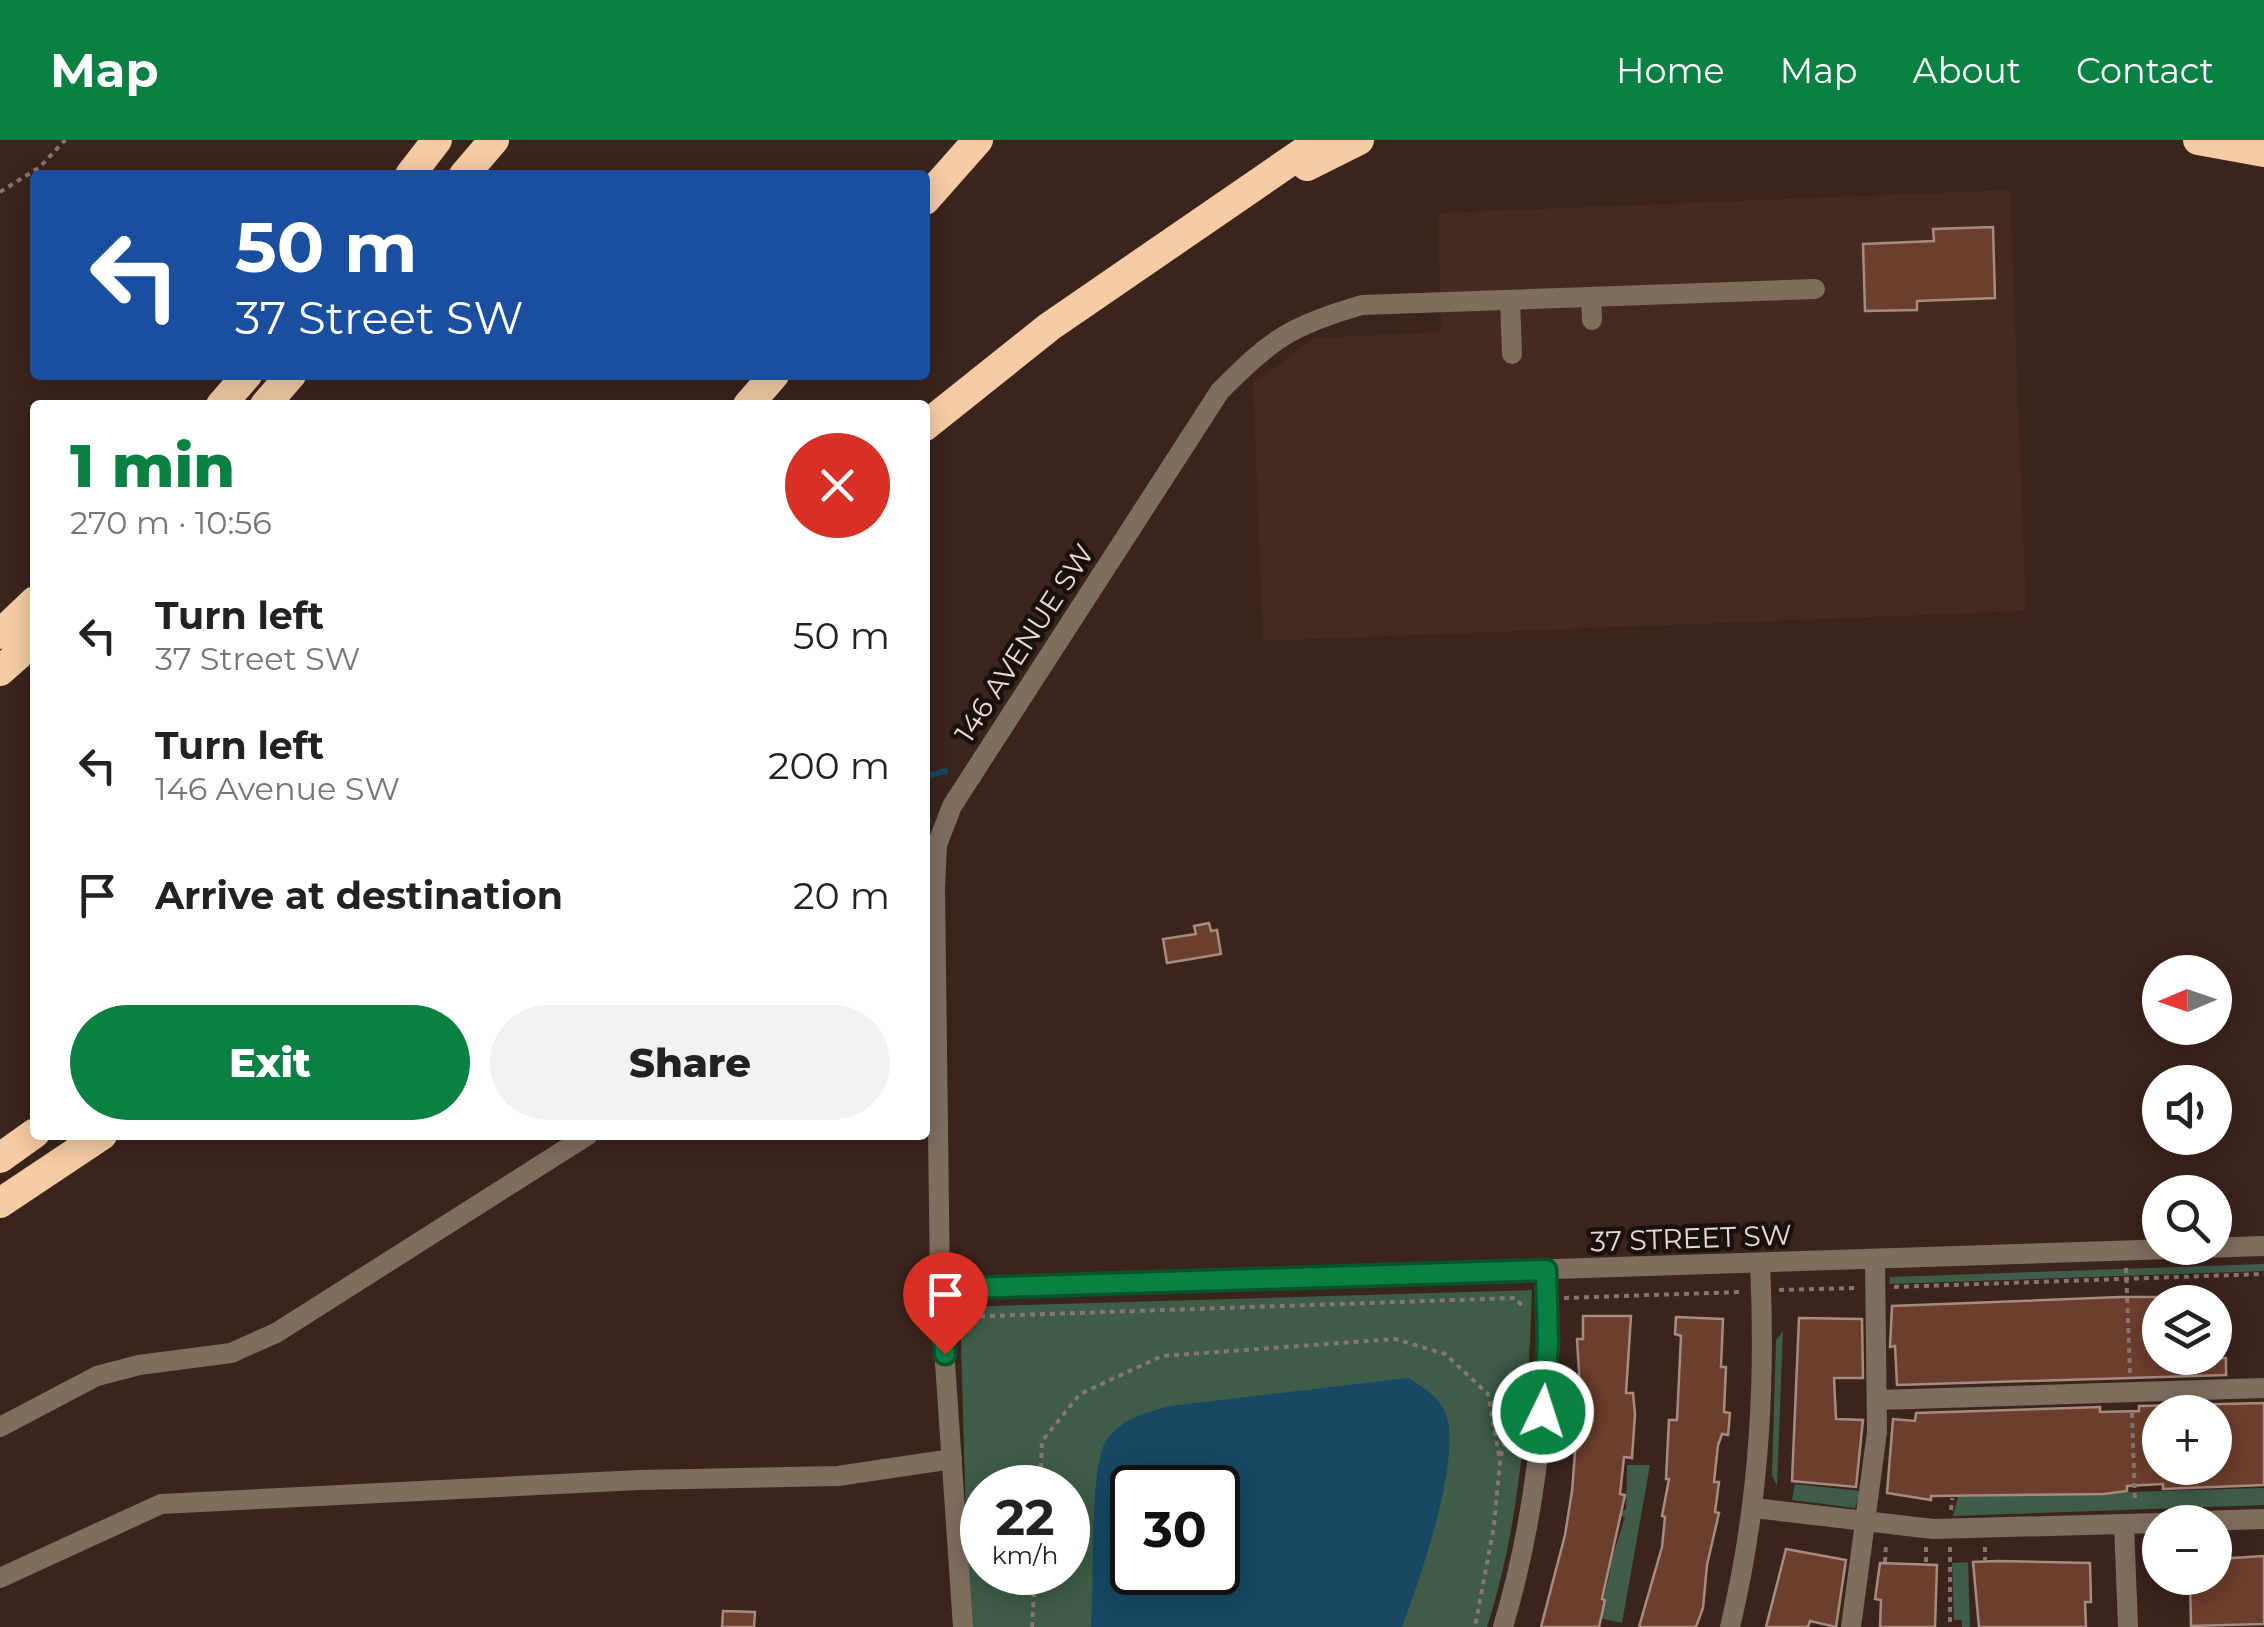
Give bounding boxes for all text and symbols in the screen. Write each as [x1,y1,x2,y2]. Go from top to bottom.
text: Map [50,41,159,99]
text: Home [1616,49,1725,92]
text: Map [1780,49,1858,92]
text: About [1913,49,2021,92]
text: Contact [2076,49,2214,92]
text: 50 m [235,204,417,290]
icon: left [70,210,200,340]
text: 37 Street SW [235,290,524,345]
text: 1 min [70,429,235,502]
button: close [785,433,890,538]
text: 270 m · 10:56 [70,503,272,542]
street label: 146 AVENUE SW [947,538,1101,748]
text: Turn left [155,592,324,639]
icon: left [70,608,125,663]
text: 50 m [793,612,890,659]
text: 37 Street SW [155,639,360,678]
text: Turn left [155,722,324,769]
icon: left [70,738,125,793]
text: 200 m [768,742,890,789]
text: 146 Avenue SW [155,769,400,808]
icon: arrive [70,868,125,923]
text: Arrive at destination [155,872,563,919]
text: 20 m [793,872,890,919]
north arrow [2142,955,2232,1045]
map controls [2142,955,2232,1595]
button: Exit [70,1005,470,1120]
button: Share [490,1005,890,1120]
button: sound [2142,1065,2232,1155]
button: search [2142,1175,2232,1265]
street label: 37 STREET SW [1590,1217,1792,1259]
pin [903,1252,988,1355]
icon: arrive [918,1267,973,1322]
button: layers [2142,1285,2232,1375]
position arrow [1491,1360,1595,1464]
button: + [2142,1395,2232,1485]
speed limit sign: 30 [1110,1465,1240,1595]
text: 22 [996,1487,1055,1548]
button: − [2142,1505,2232,1595]
text: km/h [992,1540,1058,1570]

